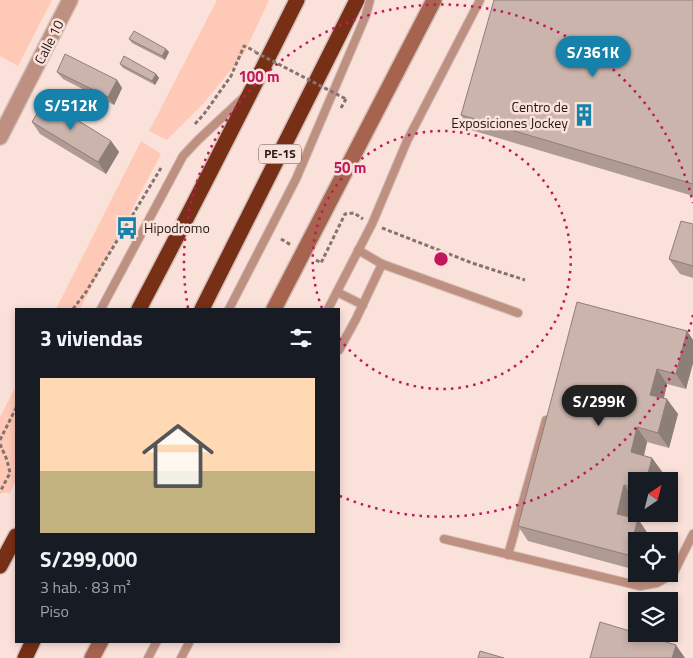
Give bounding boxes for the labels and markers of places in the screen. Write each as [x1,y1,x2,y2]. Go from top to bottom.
pin: S/361K [552,36,634,78]
pin: S/512K [30,88,112,131]
place label: Centro de Exposiciones Jockey [451,96,568,133]
building icon: Centro de Exposiciones Jockey [571,102,597,128]
bus stop icon: Hipodromo [114,215,140,241]
place label: Hipodromo [144,217,210,238]
centre of rings [432,250,450,268]
pin: S/299K [558,384,640,427]

